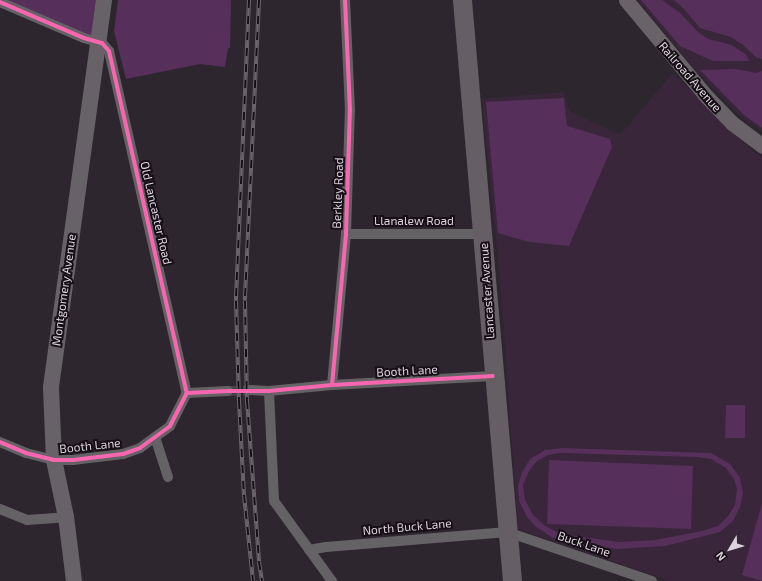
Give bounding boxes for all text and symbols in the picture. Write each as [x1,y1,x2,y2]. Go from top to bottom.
street label: Railroad Avenue [656,39,724,115]
street label: Berkley Road [330,157,346,229]
street label: Old Lancaster Road [137,160,175,266]
street label: Llanalew Road [374,214,454,228]
street label: Montgomery Avenue [49,233,79,347]
street label: Lancaster Avenue [476,242,498,340]
street label: Booth Lane [376,362,438,380]
street label: Booth Lane [59,436,121,456]
street label: North Buck Lane [362,516,452,538]
street label: Buck Lane [556,528,612,560]
north arrow [710,529,750,569]
text: N [713,550,728,564]

